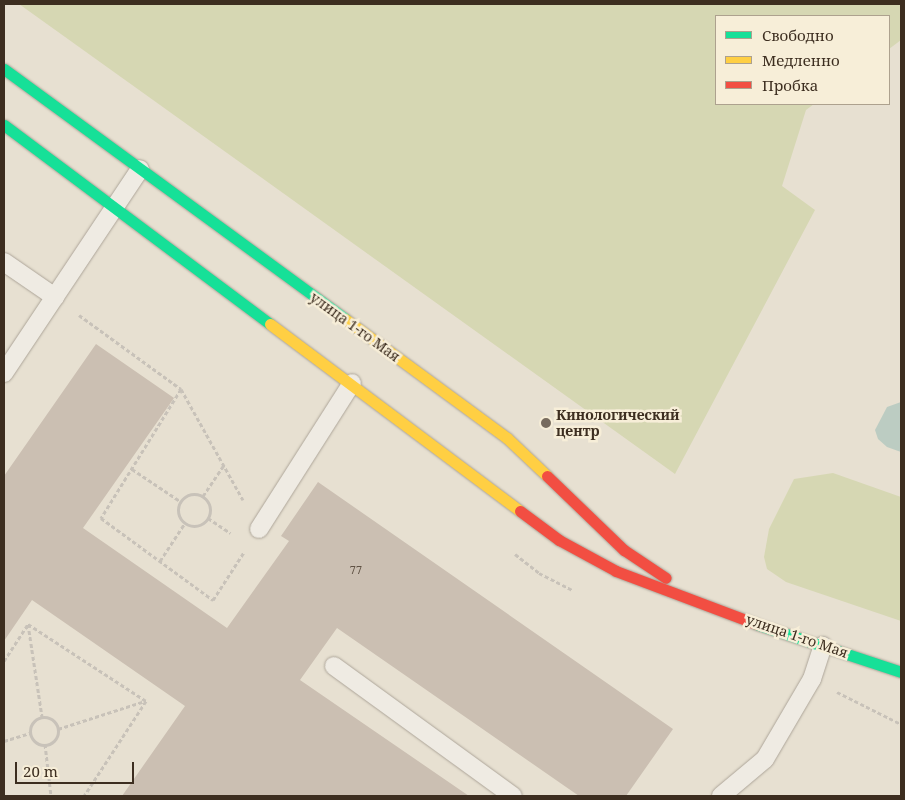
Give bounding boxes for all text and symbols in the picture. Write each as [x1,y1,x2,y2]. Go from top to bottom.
legend [715,15,890,105]
text: Свободно [762,25,834,45]
text: Медленно [762,50,840,70]
text: Пробка [762,75,818,95]
street label: улица 1-го Мая [307,289,403,365]
place label: Кинологический центр [556,407,680,440]
marker: Кинологический центр [540,417,552,429]
house number: 77 [350,563,362,577]
street label: улица 1-го Мая [744,611,850,661]
scale bar [18,752,136,784]
text: 20 m [23,761,58,781]

